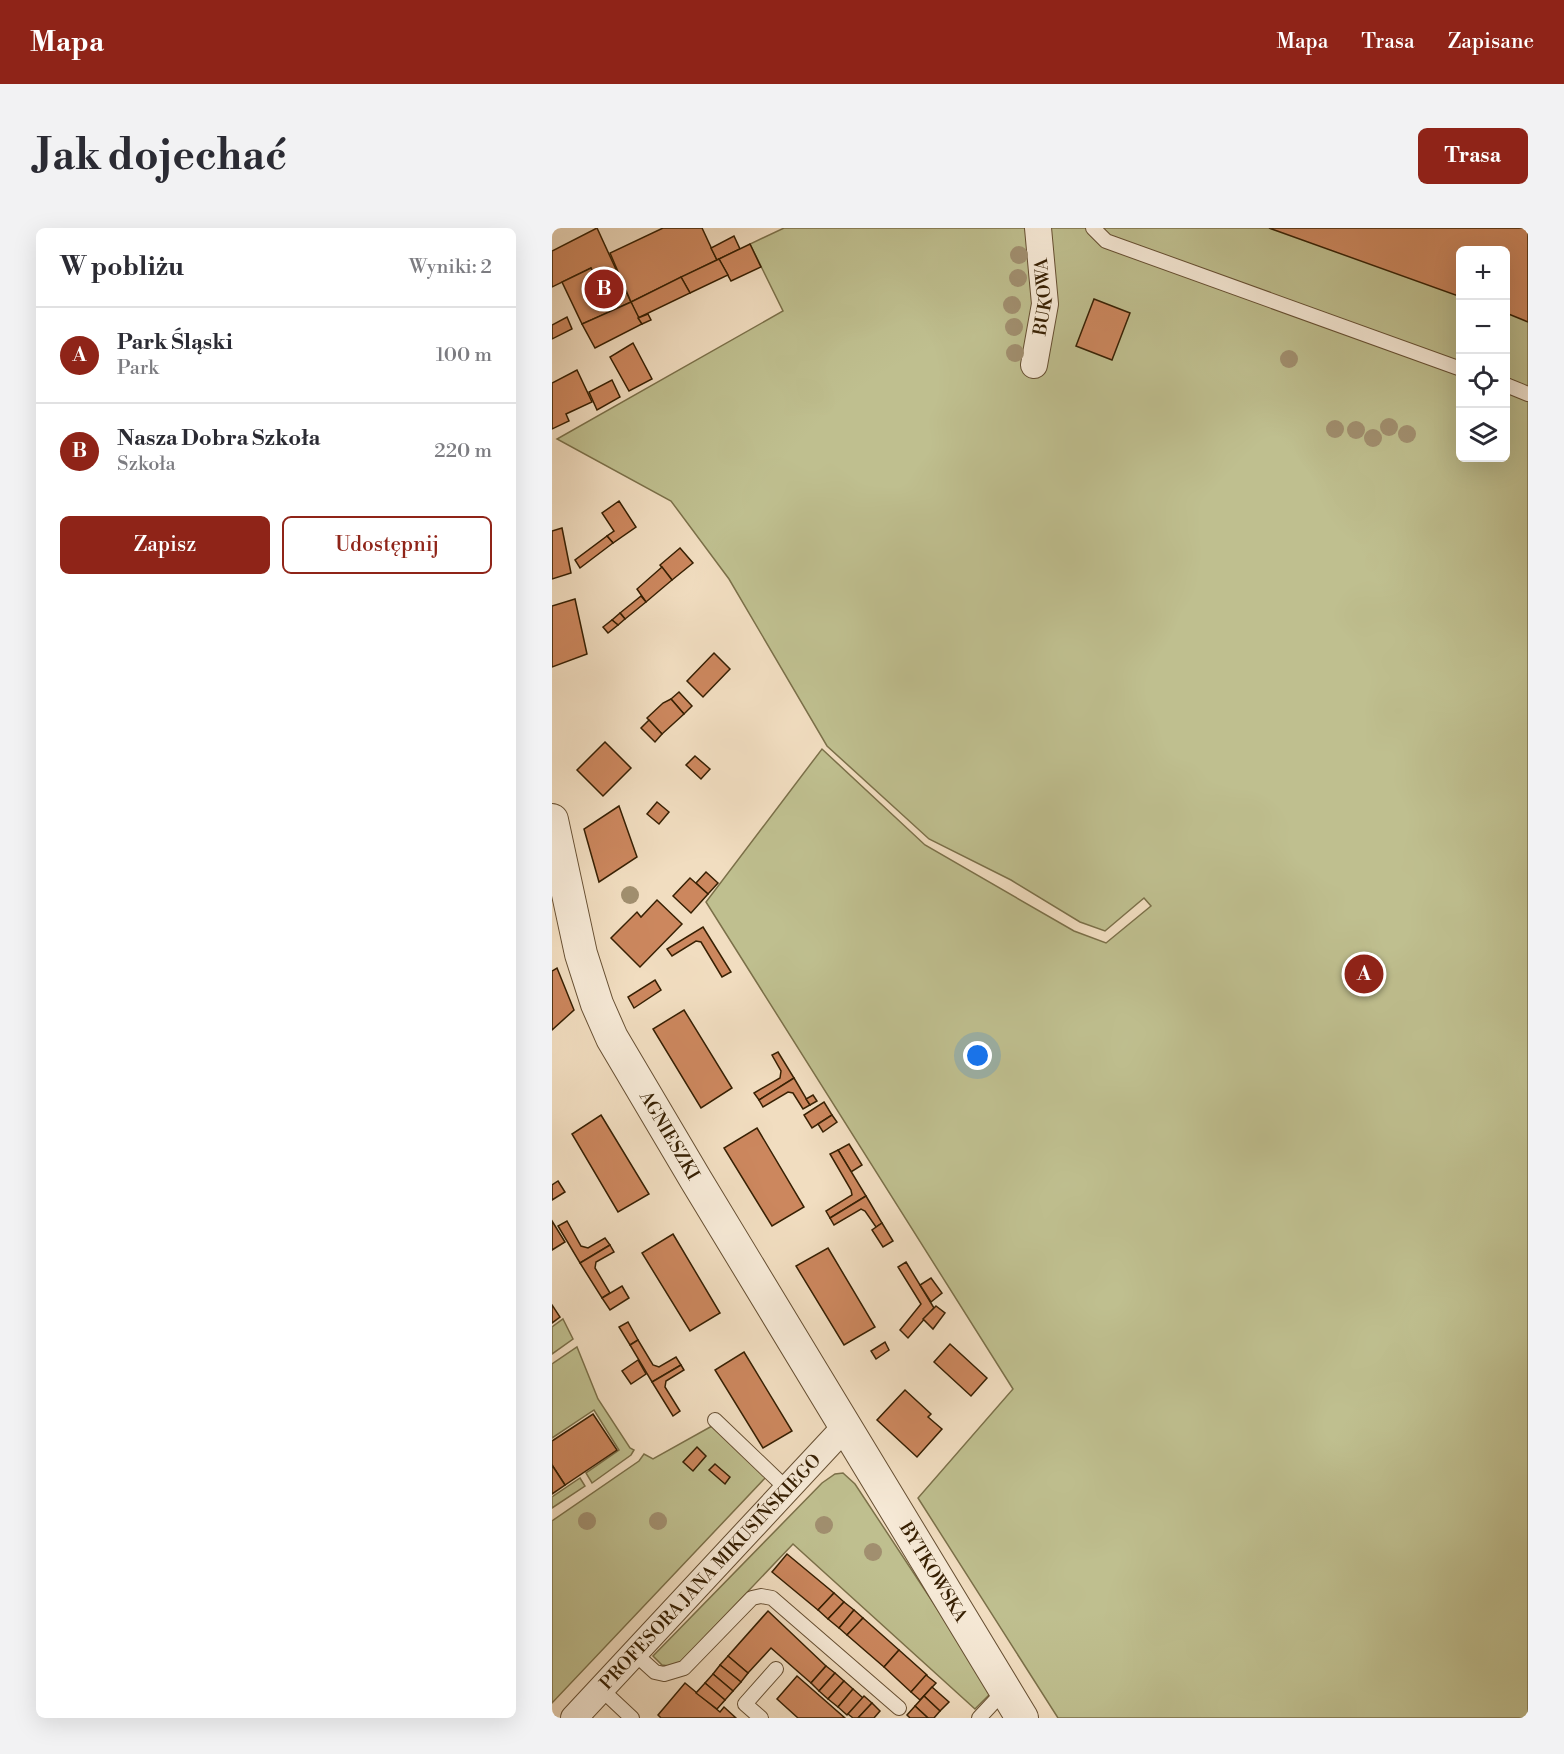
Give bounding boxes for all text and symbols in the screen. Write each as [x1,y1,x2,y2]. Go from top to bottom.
text: Mapa [30,25,104,60]
text: Mapa [1276,29,1328,55]
text: Trasa [1361,29,1415,55]
text: Zapisane [1448,29,1534,55]
button: Trasa [1418,128,1528,184]
text: Jak dojechać [36,130,287,183]
map controls [1456,246,1510,462]
button: + [1456,246,1510,300]
text: W pobliżu [60,251,184,283]
text: Wyniki: 2 [409,255,492,280]
street label: BUKOWA [1028,256,1058,339]
pin: B [584,266,624,312]
button: − [1456,300,1510,354]
text: Park Śląski [117,329,233,356]
text: A [72,343,87,368]
text: 100 m [436,343,492,368]
button: locate [1456,354,1510,408]
text: Park [117,356,159,381]
button: layers [1456,408,1510,462]
text: Nasza Dobra Szkoła [117,425,320,452]
text: B [72,439,87,464]
text: 220 m [434,439,492,464]
text: Szkoła [117,452,176,477]
button: Zapisz [60,516,270,574]
button: Udostępnij [282,516,492,574]
pin: A [1344,952,1384,996]
your location [963,1041,992,1070]
street label: AGNIESZKI [634,1086,705,1184]
street label: PROFESORA JANA MIKUSIŃSKIEGO [595,1449,826,1694]
street label: BYTKOWSKA [894,1517,973,1627]

